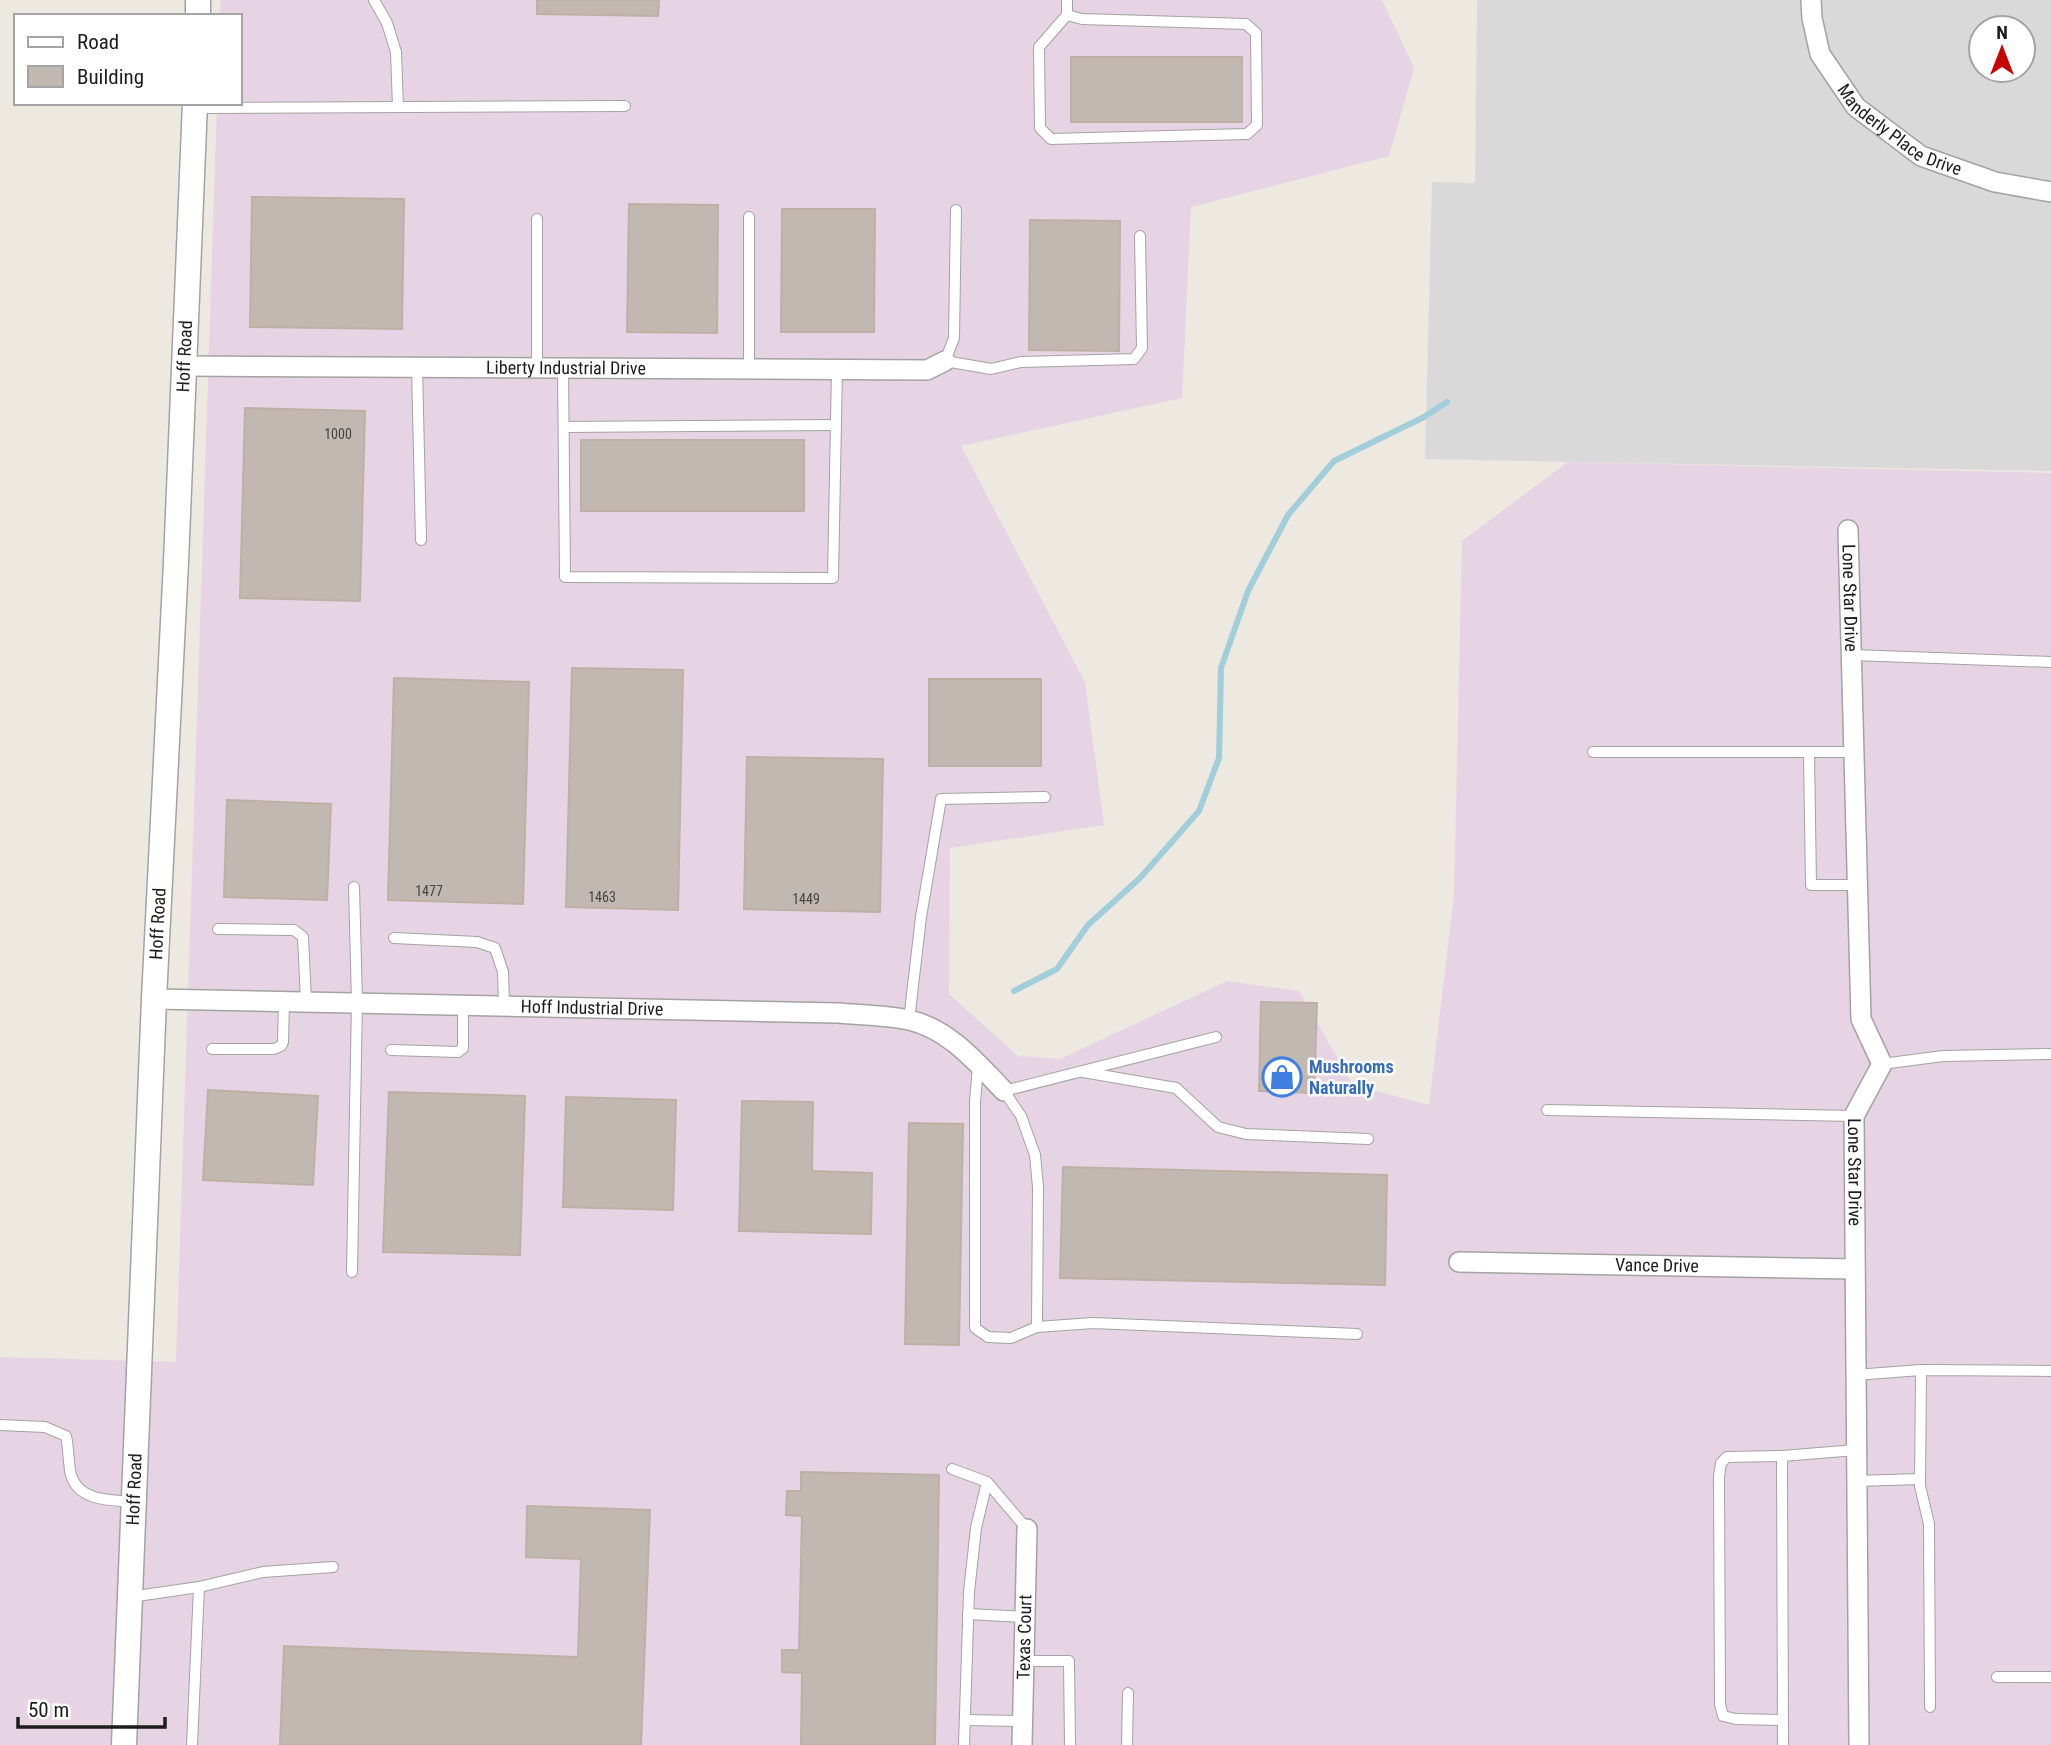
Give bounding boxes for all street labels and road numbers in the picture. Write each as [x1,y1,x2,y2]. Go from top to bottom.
street label: Manderly Place Drive [1833,80,1964,179]
street label: Hoff Road [172,320,196,393]
street label: Liberty Industrial Drive [486,357,646,378]
street label: Lone Star Drive [1838,544,1862,652]
street label: Hoff Road [145,887,170,960]
street label: Hoff Industrial Drive [520,996,663,1019]
street label: Lone Star Drive [1844,1118,1866,1226]
street label: Vance Drive [1615,1254,1699,1276]
street label: Hoff Road [122,1453,146,1526]
street label: Texas Court [1013,1594,1035,1680]

